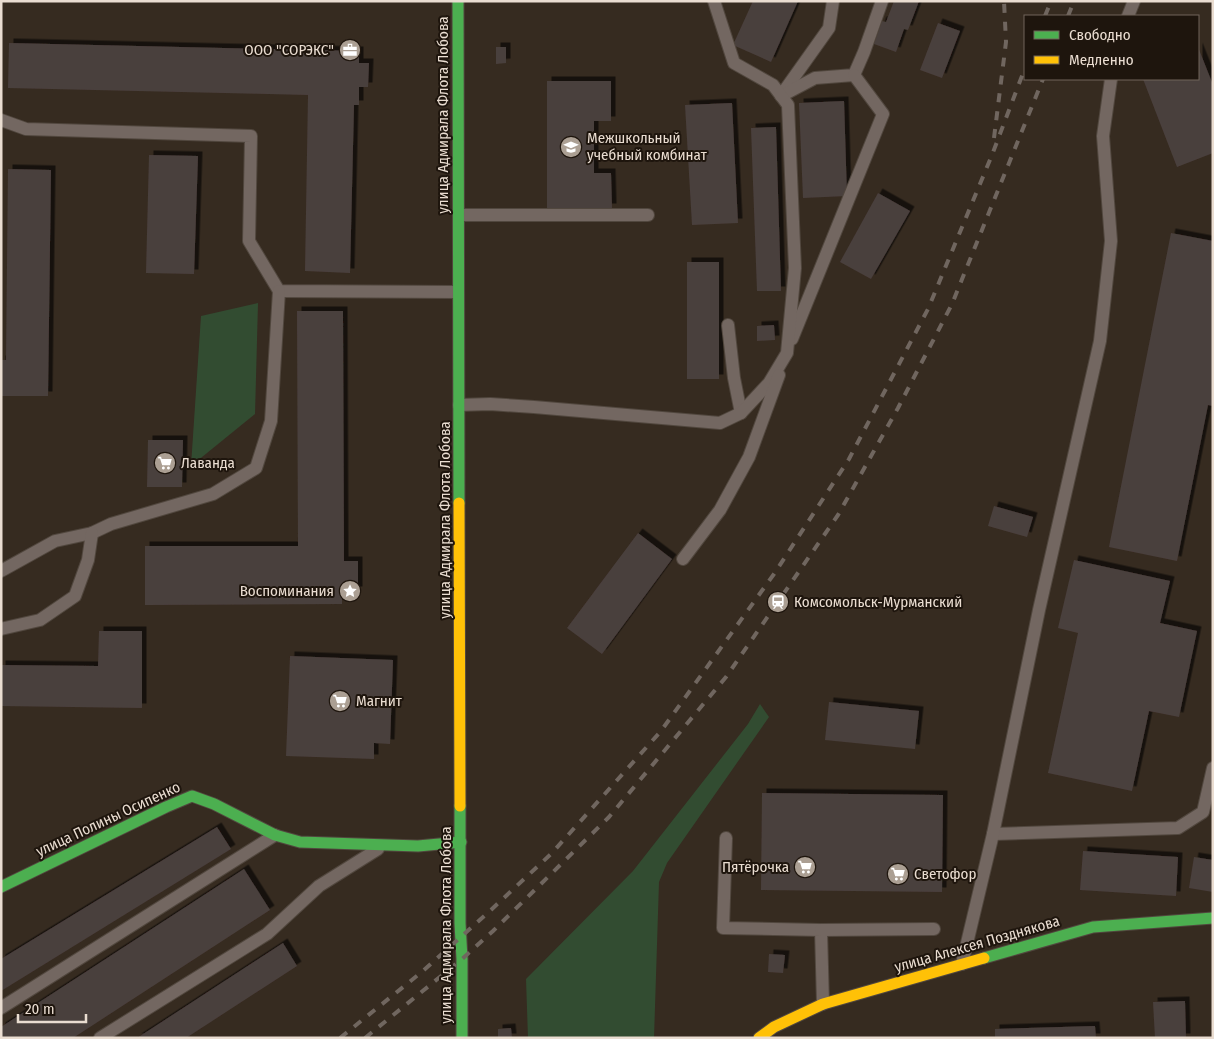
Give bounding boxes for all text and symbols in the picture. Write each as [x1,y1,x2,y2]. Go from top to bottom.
legend [1024,15,1199,80]
street label: улица Адмирала Флота Лобова [434,16,452,214]
text: Свободно [1069,26,1131,44]
office icon: ООО "СОРЭКС" [338,38,362,62]
place label: ООО "СОРЭКС" [244,41,334,59]
text: Медленно [1069,51,1134,69]
place label: Межшкольный учебный комбинат [587,129,708,164]
school or university icon: Межшкольный учебный комбинат [559,135,583,159]
street label: улица Адмирала Флота Лобова [436,421,454,619]
supermarket icon: Лаванда [153,451,177,475]
place label: Лаванда [181,454,235,472]
place icon: Воспоминания [338,579,362,603]
place label: Воспоминания [240,582,334,600]
station icon: Комсомольск-Мурманский [766,590,790,614]
place label: Комсомольск-Мурманский [794,593,962,611]
supermarket icon: Магнит [328,689,352,713]
place label: Магнит [356,692,403,710]
street label: улица Полины Осипенко [33,778,183,860]
street label: улица Адмирала Флота Лобова [437,826,455,1024]
supermarket icon: Пятёрочка [793,855,817,879]
place label: Пятёрочка [722,858,789,876]
supermarket icon: Светофор [886,862,910,886]
place label: Светофор [914,865,976,883]
street label: улица Алексея Позднякова [892,912,1062,976]
scale bar [18,992,85,1024]
text: 20 m [25,1000,55,1018]

